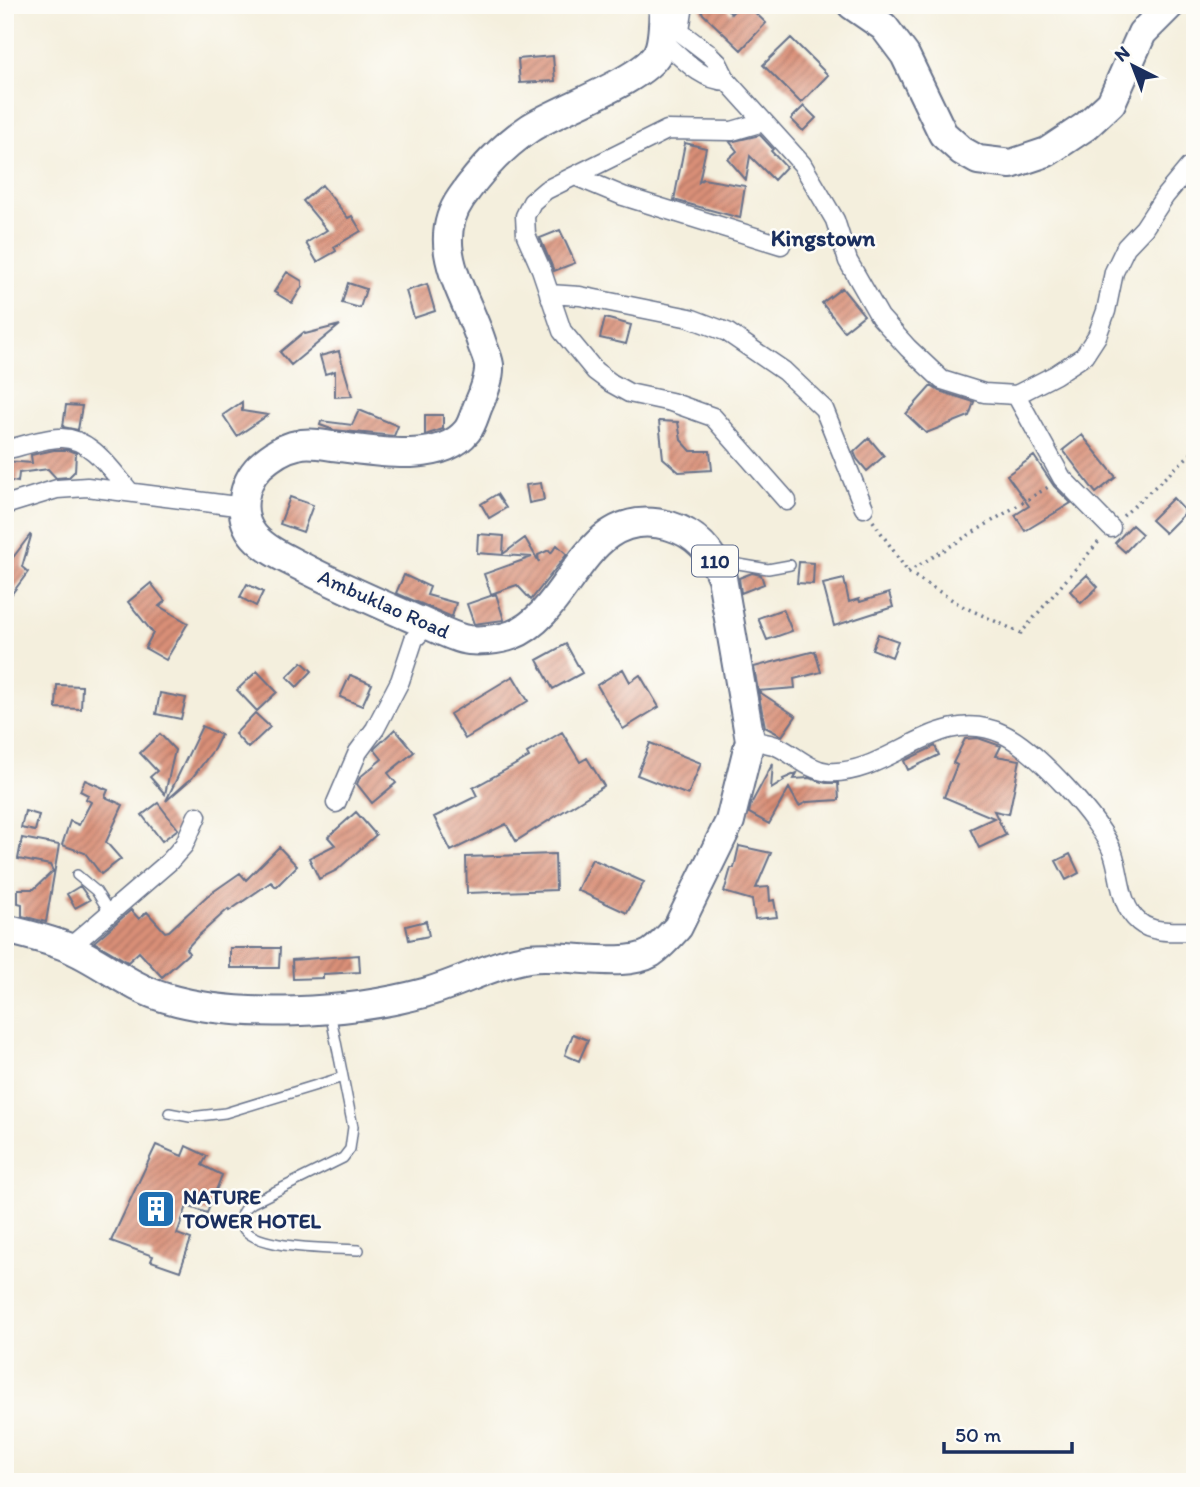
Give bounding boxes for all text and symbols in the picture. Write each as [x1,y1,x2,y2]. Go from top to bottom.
north arrow [1098,32,1168,102]
text: N [1109,41,1134,67]
district label: Kingstown [771,224,876,252]
road number: 110 [692,546,738,576]
street label: Ambuklao Road [315,563,454,644]
place label: NATURE TOWER HOTEL [182,1184,321,1233]
building icon: NATURE TOWER HOTEL [135,1188,177,1230]
scale bar [944,1410,1072,1454]
text: 50 m [955,1422,1002,1447]

